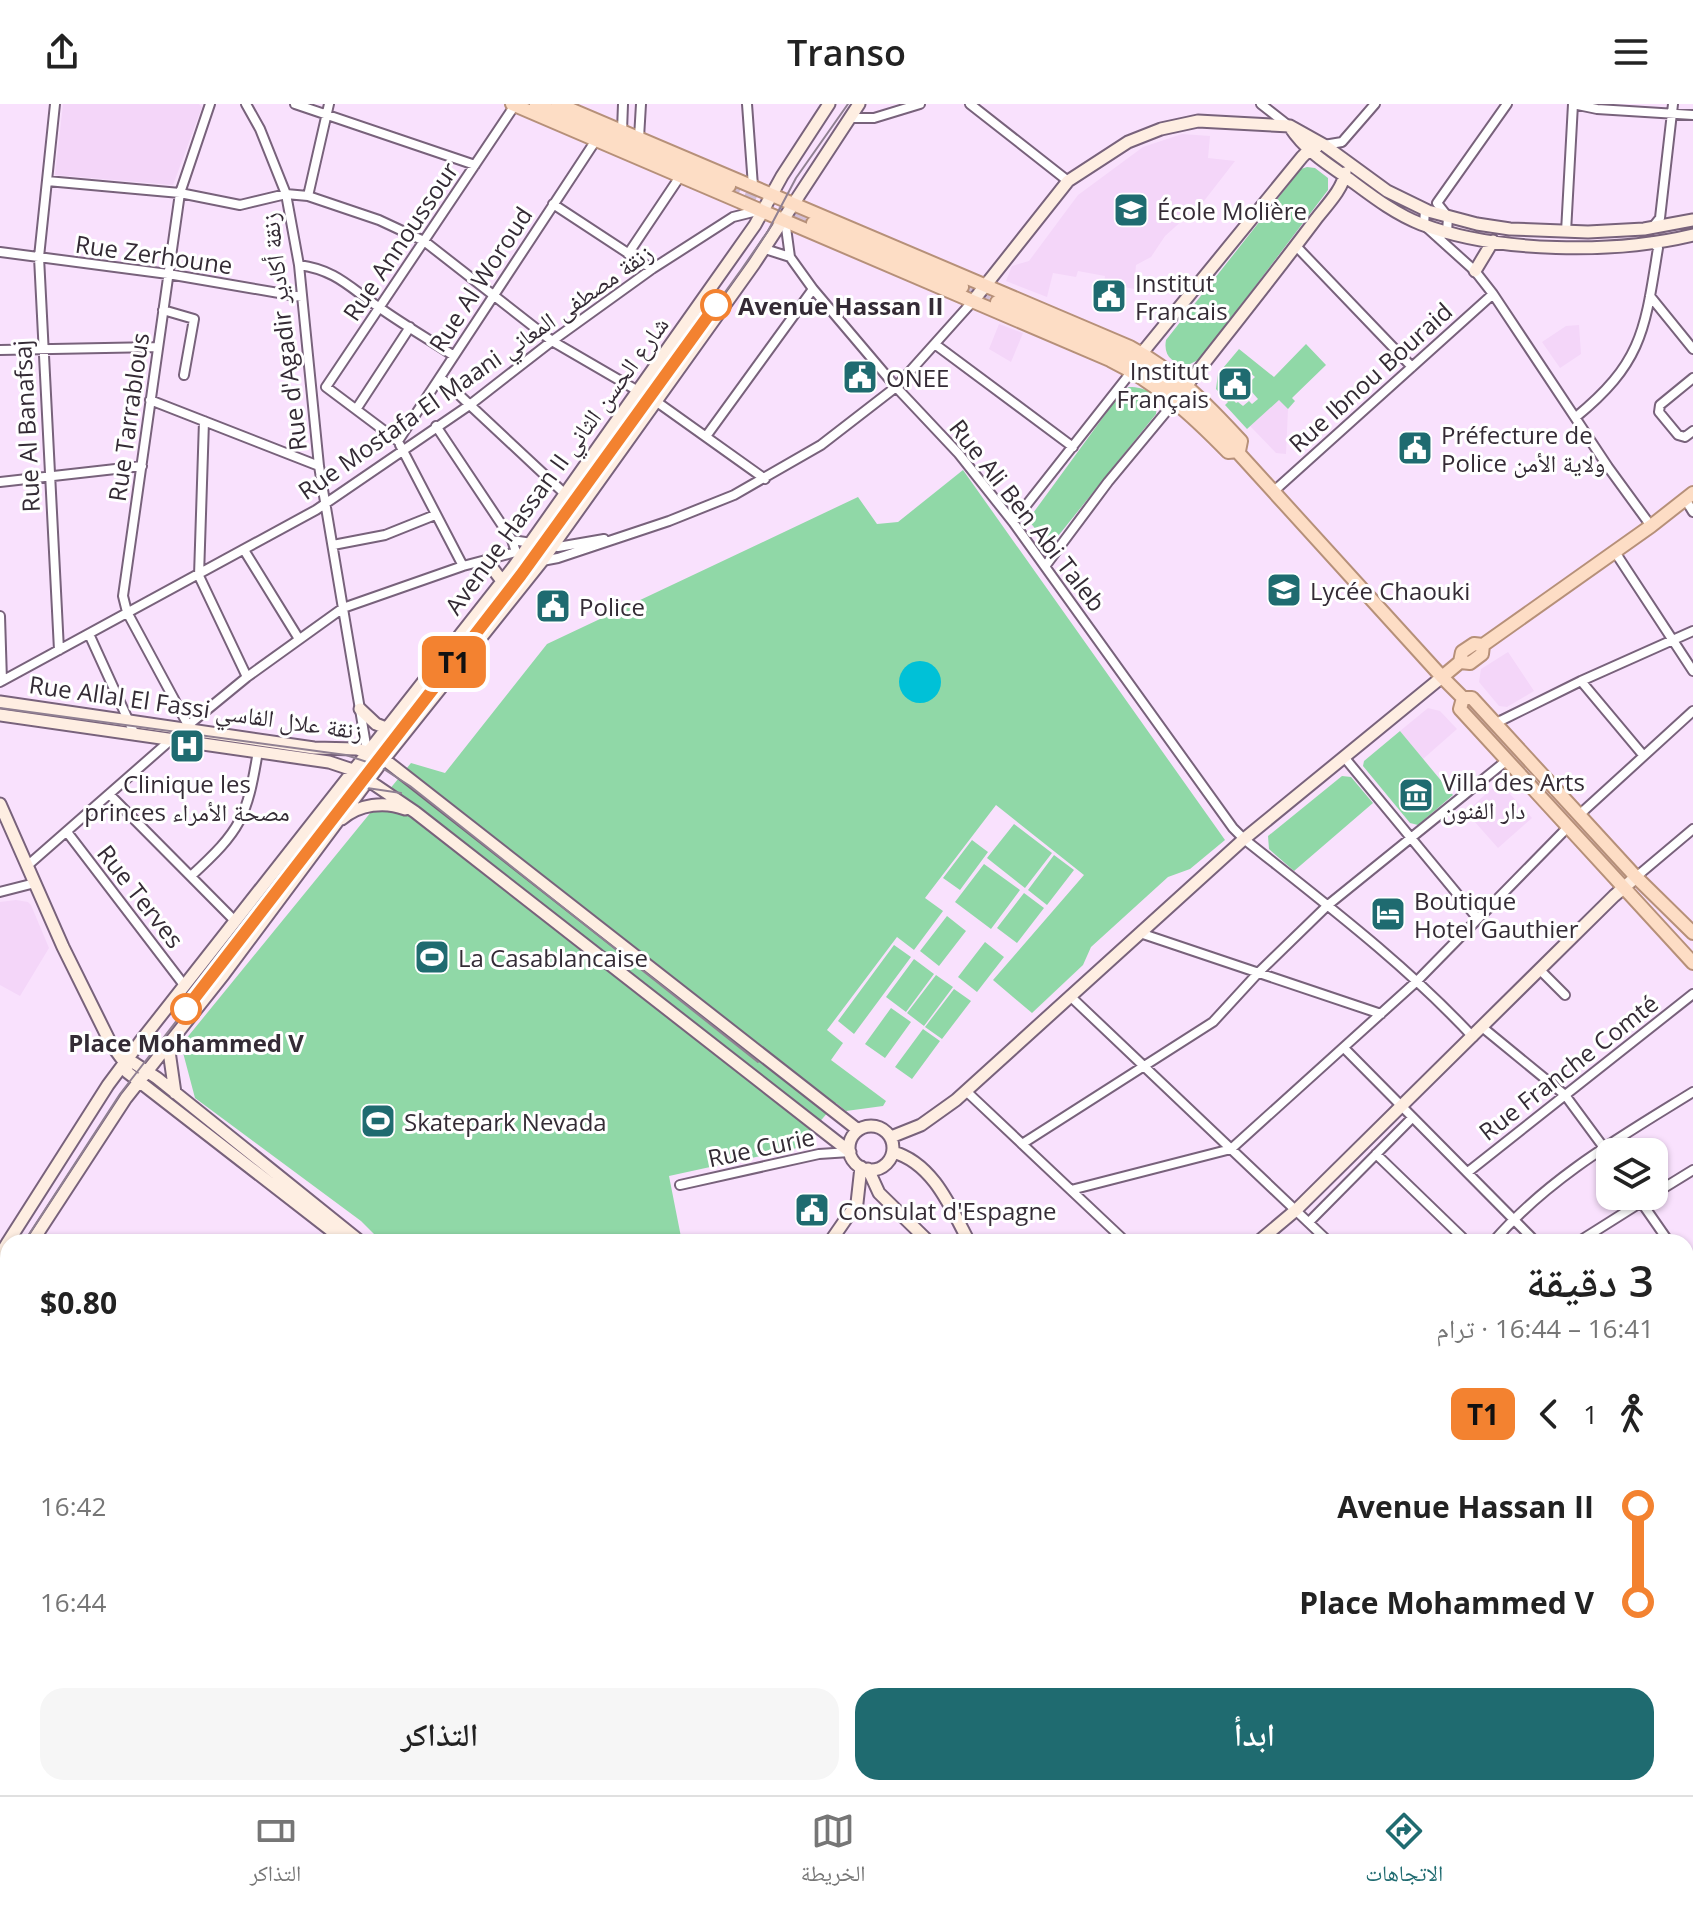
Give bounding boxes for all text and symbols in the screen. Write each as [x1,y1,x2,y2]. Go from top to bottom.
text: Transo [787,28,906,77]
icon: share [40,30,84,74]
icon: menu [1609,30,1653,74]
street label: Rue Annoussour [335,155,465,327]
school or university icon: École Molière [1112,191,1150,229]
place label: École Molière [1157,194,1307,227]
street label: Rue Al Woroud [421,200,539,358]
street label: Rue d'Agadir زنقة أكادير [252,211,314,453]
street label: Rue Zerhoune [73,227,235,281]
street label: Rue Mostafa El Maani زنقة مصطفى المعاني [291,235,661,510]
place label: Institut Francais [1135,266,1228,327]
public building icon: Institut Francais [1090,277,1128,315]
place label: Avenue Hassan II [738,289,943,322]
marker: Avenue Hassan II [701,290,731,320]
street label: Rue Ibnou Bouraid [1281,295,1459,459]
street label: Avenue Hassan II شارع الحسن الثاني [437,309,679,623]
street label: Rue Tarrablous [100,330,156,504]
street label: Rue Al Banafsaj [5,339,47,513]
place label: Institut Français [1116,354,1209,415]
public building icon: ONEE [841,358,879,396]
place label: ONEE [886,361,949,394]
public building icon: Institut Français [1216,365,1254,403]
street label: Rue Ali Ben Abi Taleb [942,412,1114,618]
place label: Préfecture de Police ولاية الأمن [1441,418,1605,479]
public building icon: Préfecture de Police ولاية الأمن [1396,429,1434,467]
school or university icon: Lycée Chaouki [1265,571,1303,609]
place label: Lycée Chaouki [1310,574,1470,607]
public building icon: Police [534,587,572,625]
place label: Police [579,590,645,623]
line badge: T1 [418,636,490,688]
text: T1 [438,643,470,681]
street label: Rue Allal El Fassi زنقة علال الفاسي [26,667,365,751]
hospital icon: Clinique les princes مصحة الأمراء [168,727,206,765]
place label: Villa des Arts دار الفنون [1442,765,1585,826]
place label: Clinique les princes مصحة الأمراء [84,767,290,828]
museum icon: Villa des Arts دار الفنون [1397,776,1435,814]
street label: Rue Terves [90,838,192,954]
place label: Boutique Hotel Gauthier [1414,884,1579,945]
hotel icon: Boutique Hotel Gauthier [1369,895,1407,933]
sports icon: La Casablancaise [413,938,451,976]
place label: La Casablancaise [458,941,648,974]
street label: Rue Franche Comté [1471,987,1665,1147]
marker: Place Mohammed V [171,994,201,1024]
place label: Place Mohammed V [68,1026,304,1059]
sports icon: Skatepark Nevada [359,1102,397,1140]
place label: Skatepark Nevada [404,1105,607,1138]
street label: Rue Curie [705,1120,817,1174]
map controls [1596,1138,1668,1210]
button: layers [1596,1138,1668,1210]
public building icon: Consulat d'Espagne [793,1191,831,1229]
place label: Consulat d'Espagne [838,1194,1057,1227]
text: 3 دقيقة [1526,1250,1654,1310]
text: $0.80 [40,1282,117,1323]
text: 16:41 – 16:44 · ترام [1436,1310,1654,1346]
icon: back [1527,1392,1571,1436]
icon: walk [1610,1392,1654,1436]
text: T1 [1467,1395,1499,1433]
text: 1 [1583,1396,1598,1432]
text: Avenue Hassan II [1337,1486,1594,1527]
text: 16:42 [40,1488,106,1524]
text: Place Mohammed V [1299,1582,1594,1623]
text: 16:44 [40,1584,106,1620]
button: التذاكر [40,1688,839,1780]
button: ابدأ [855,1688,1654,1780]
tab: التذاكر [250,1809,301,1895]
tab: الخريطة [801,1809,866,1895]
tab: الاتجاهات [1365,1809,1443,1895]

